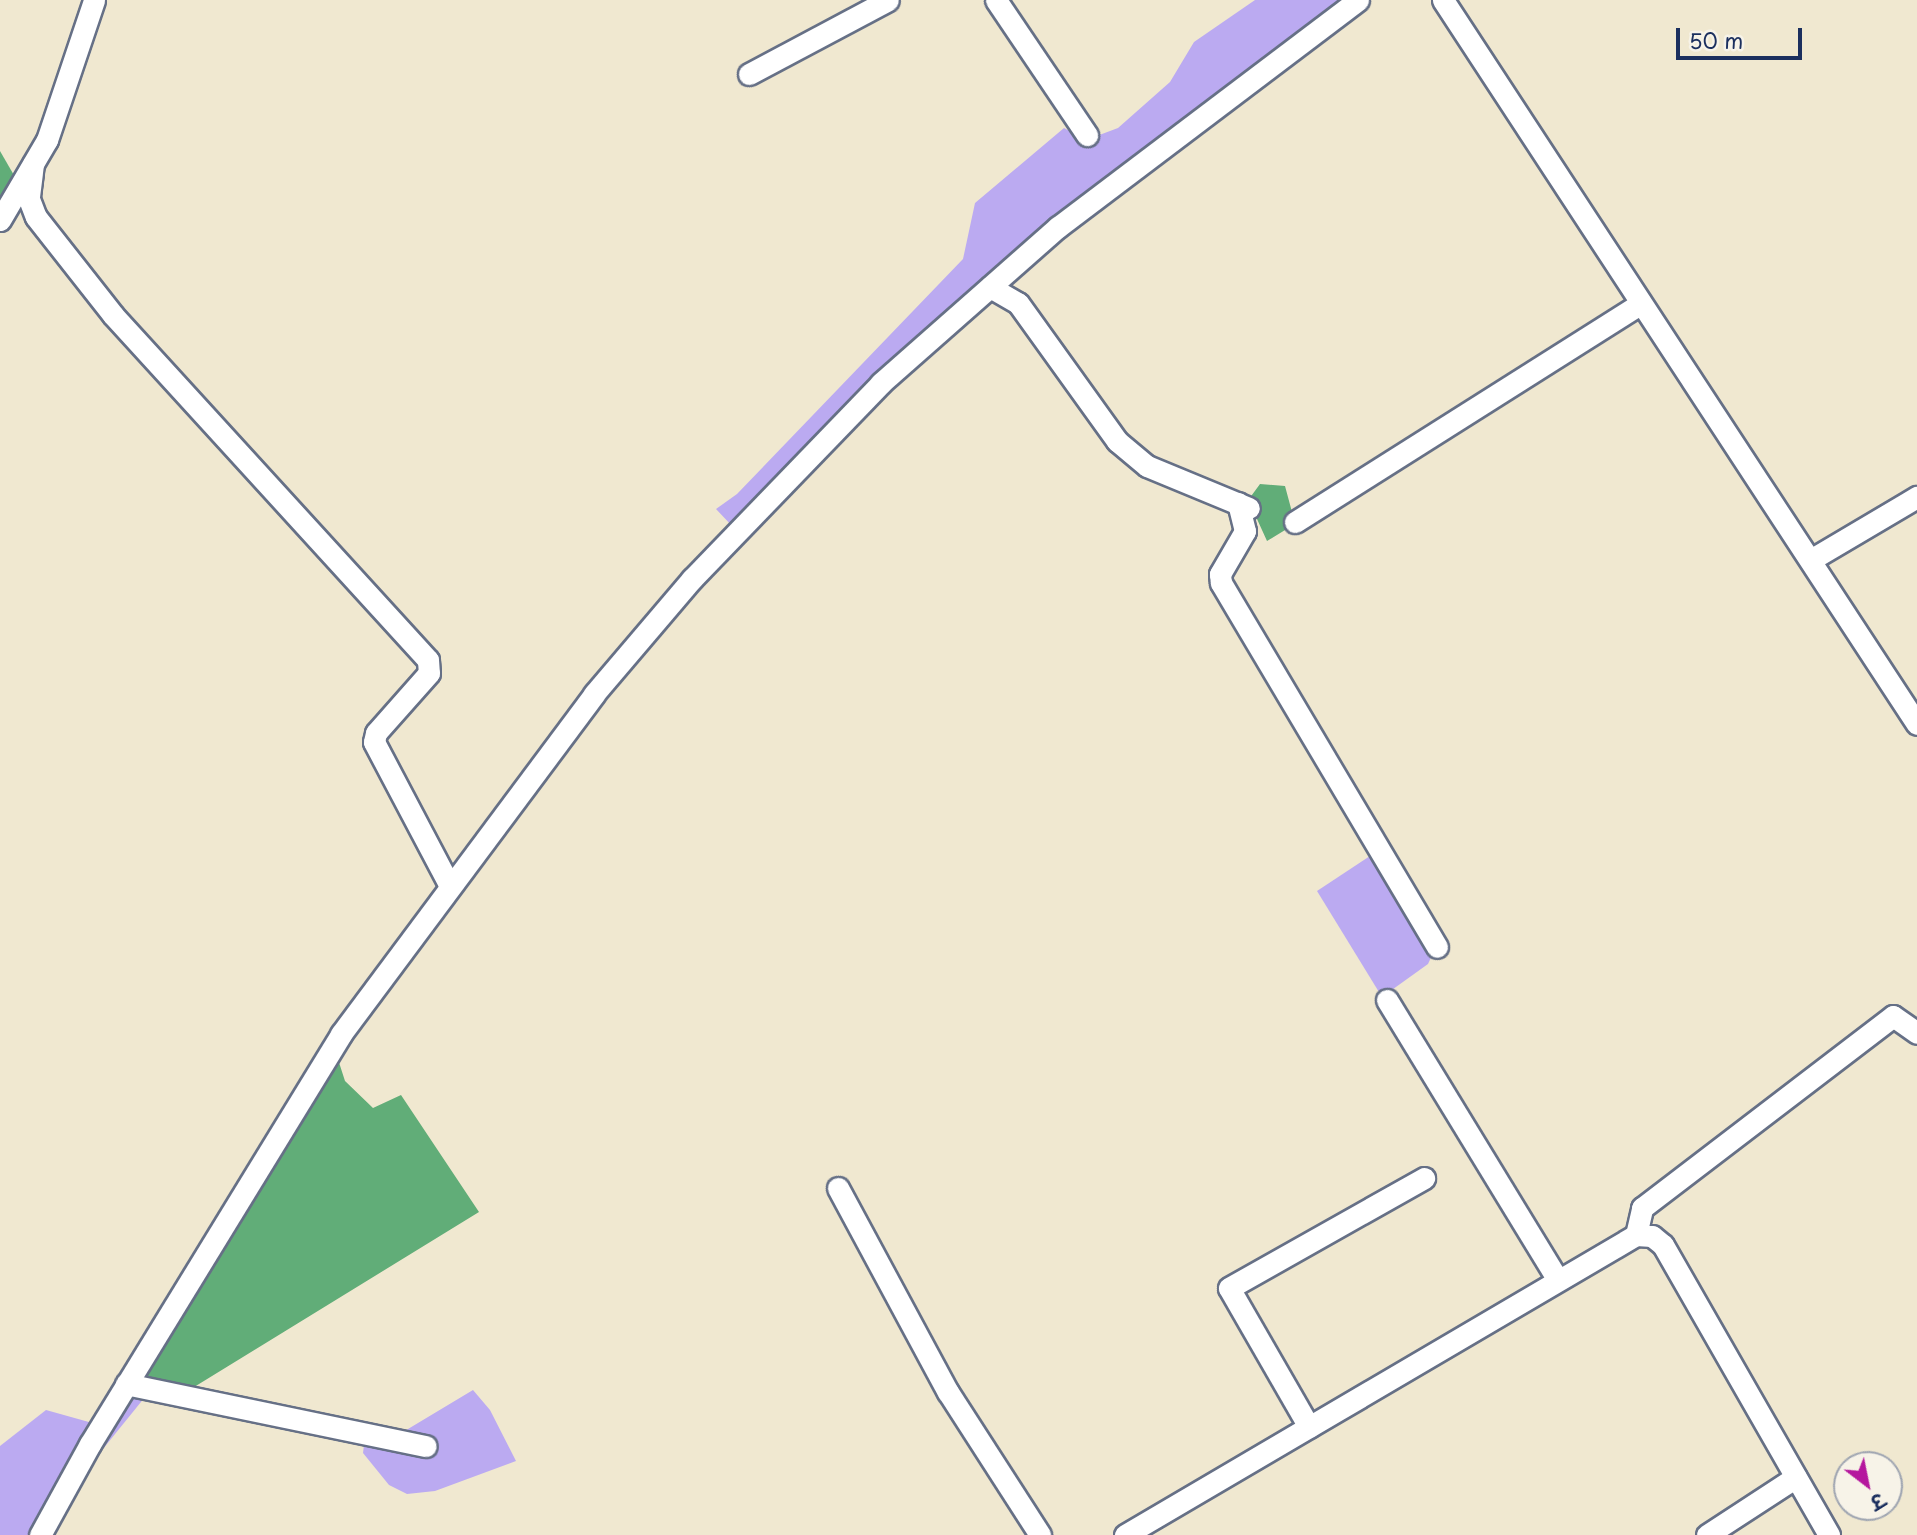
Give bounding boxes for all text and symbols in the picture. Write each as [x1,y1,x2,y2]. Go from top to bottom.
scale bar [1679,14,1805,58]
text: 50 m [1689,24,1743,56]
north arrow [1833,1451,1903,1521]
text: उ [1865,1487,1891,1517]

